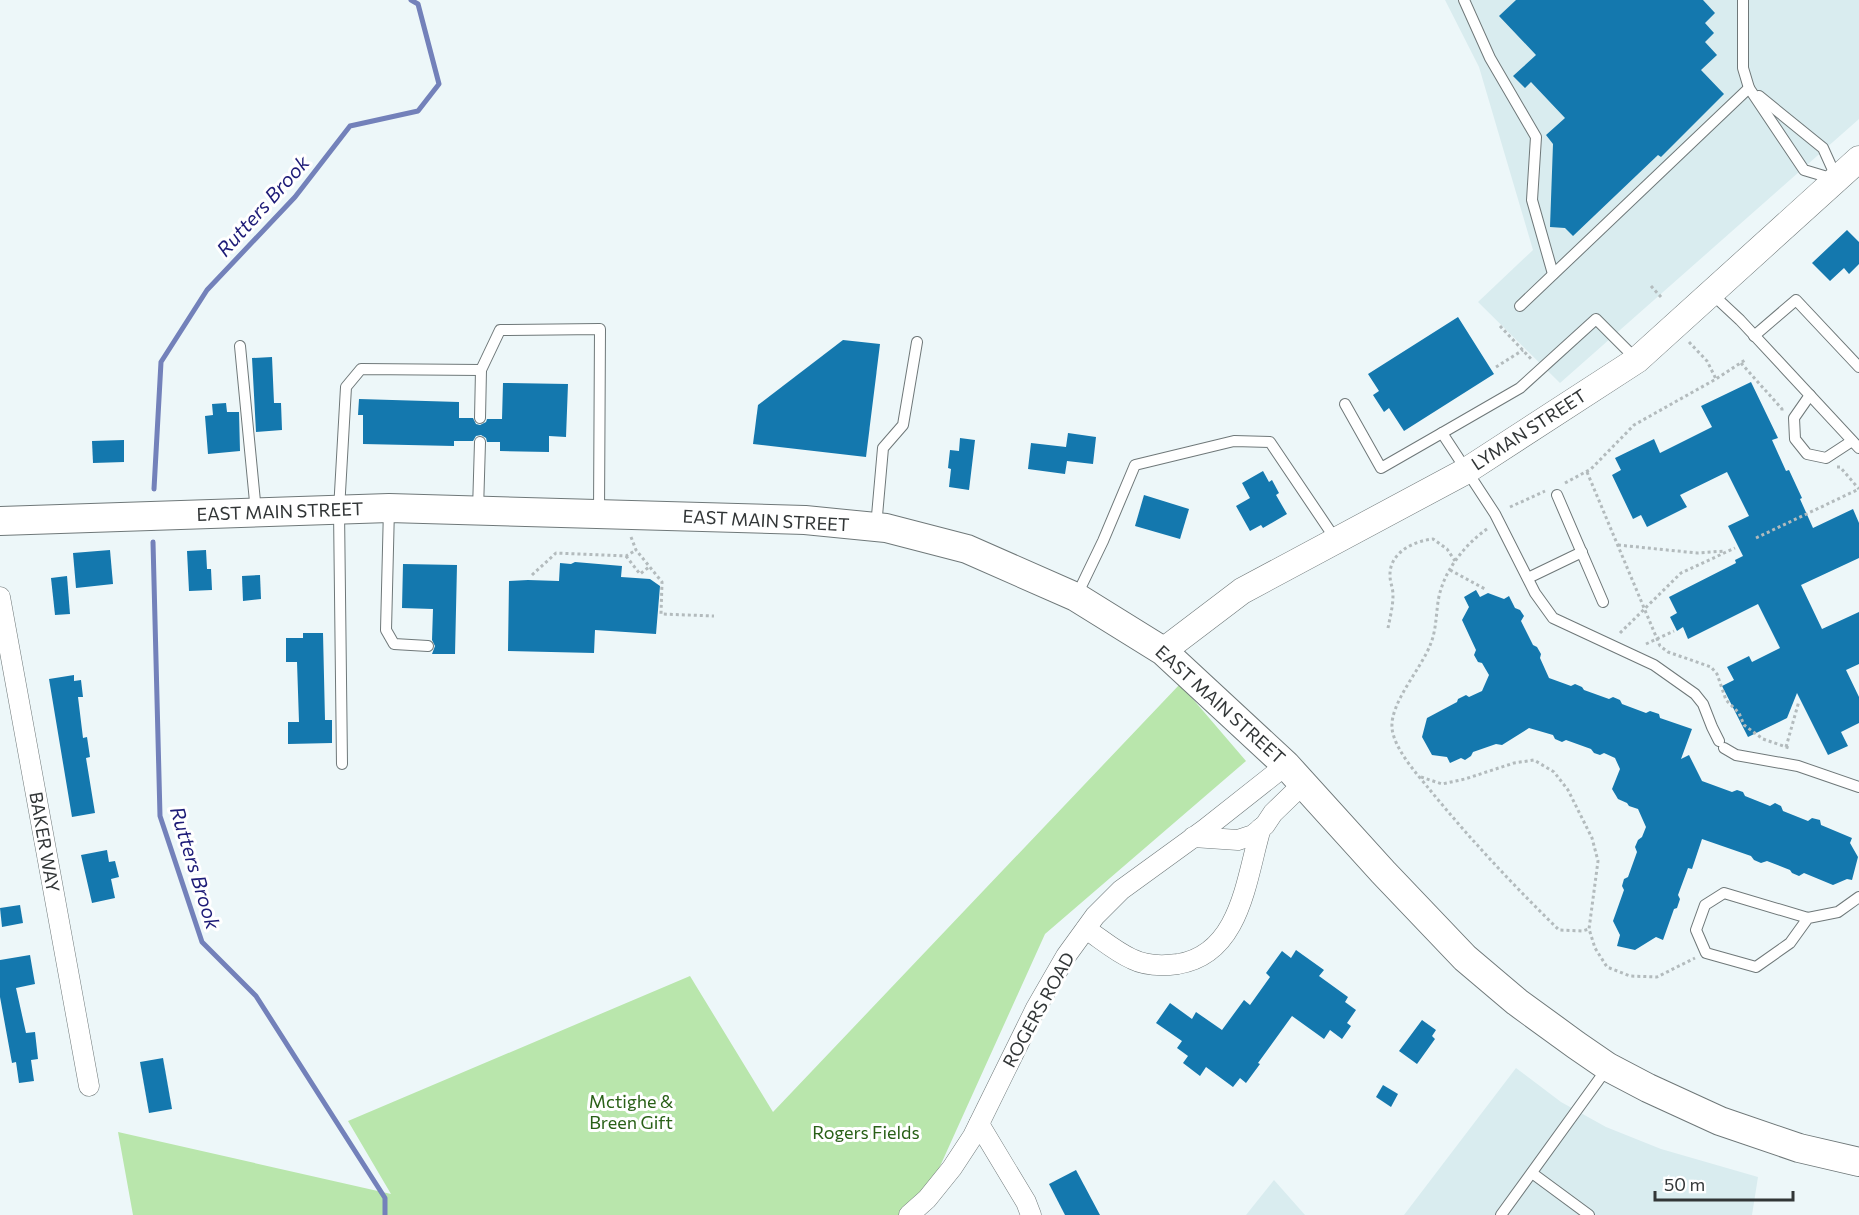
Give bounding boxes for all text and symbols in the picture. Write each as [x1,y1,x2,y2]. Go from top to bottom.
water label: Rutters Brook [211,149,314,261]
street label: LYMAN STREET [1467,384,1590,474]
street label: EAST MAIN STREET [196,497,364,525]
street label: EAST MAIN STREET [682,505,850,535]
street label: EAST MAIN STREET [1151,640,1290,768]
street label: BAKER WAY [25,790,65,894]
water label: Rutters Brook [166,803,226,933]
street label: ROGERS ROAD [997,948,1079,1071]
park label: Mctighe & Breen Gift [589,1090,673,1133]
park label: Rogers Fields [812,1121,920,1143]
scale bar [1655,1164,1793,1202]
text: 50 m [1664,1173,1705,1195]

